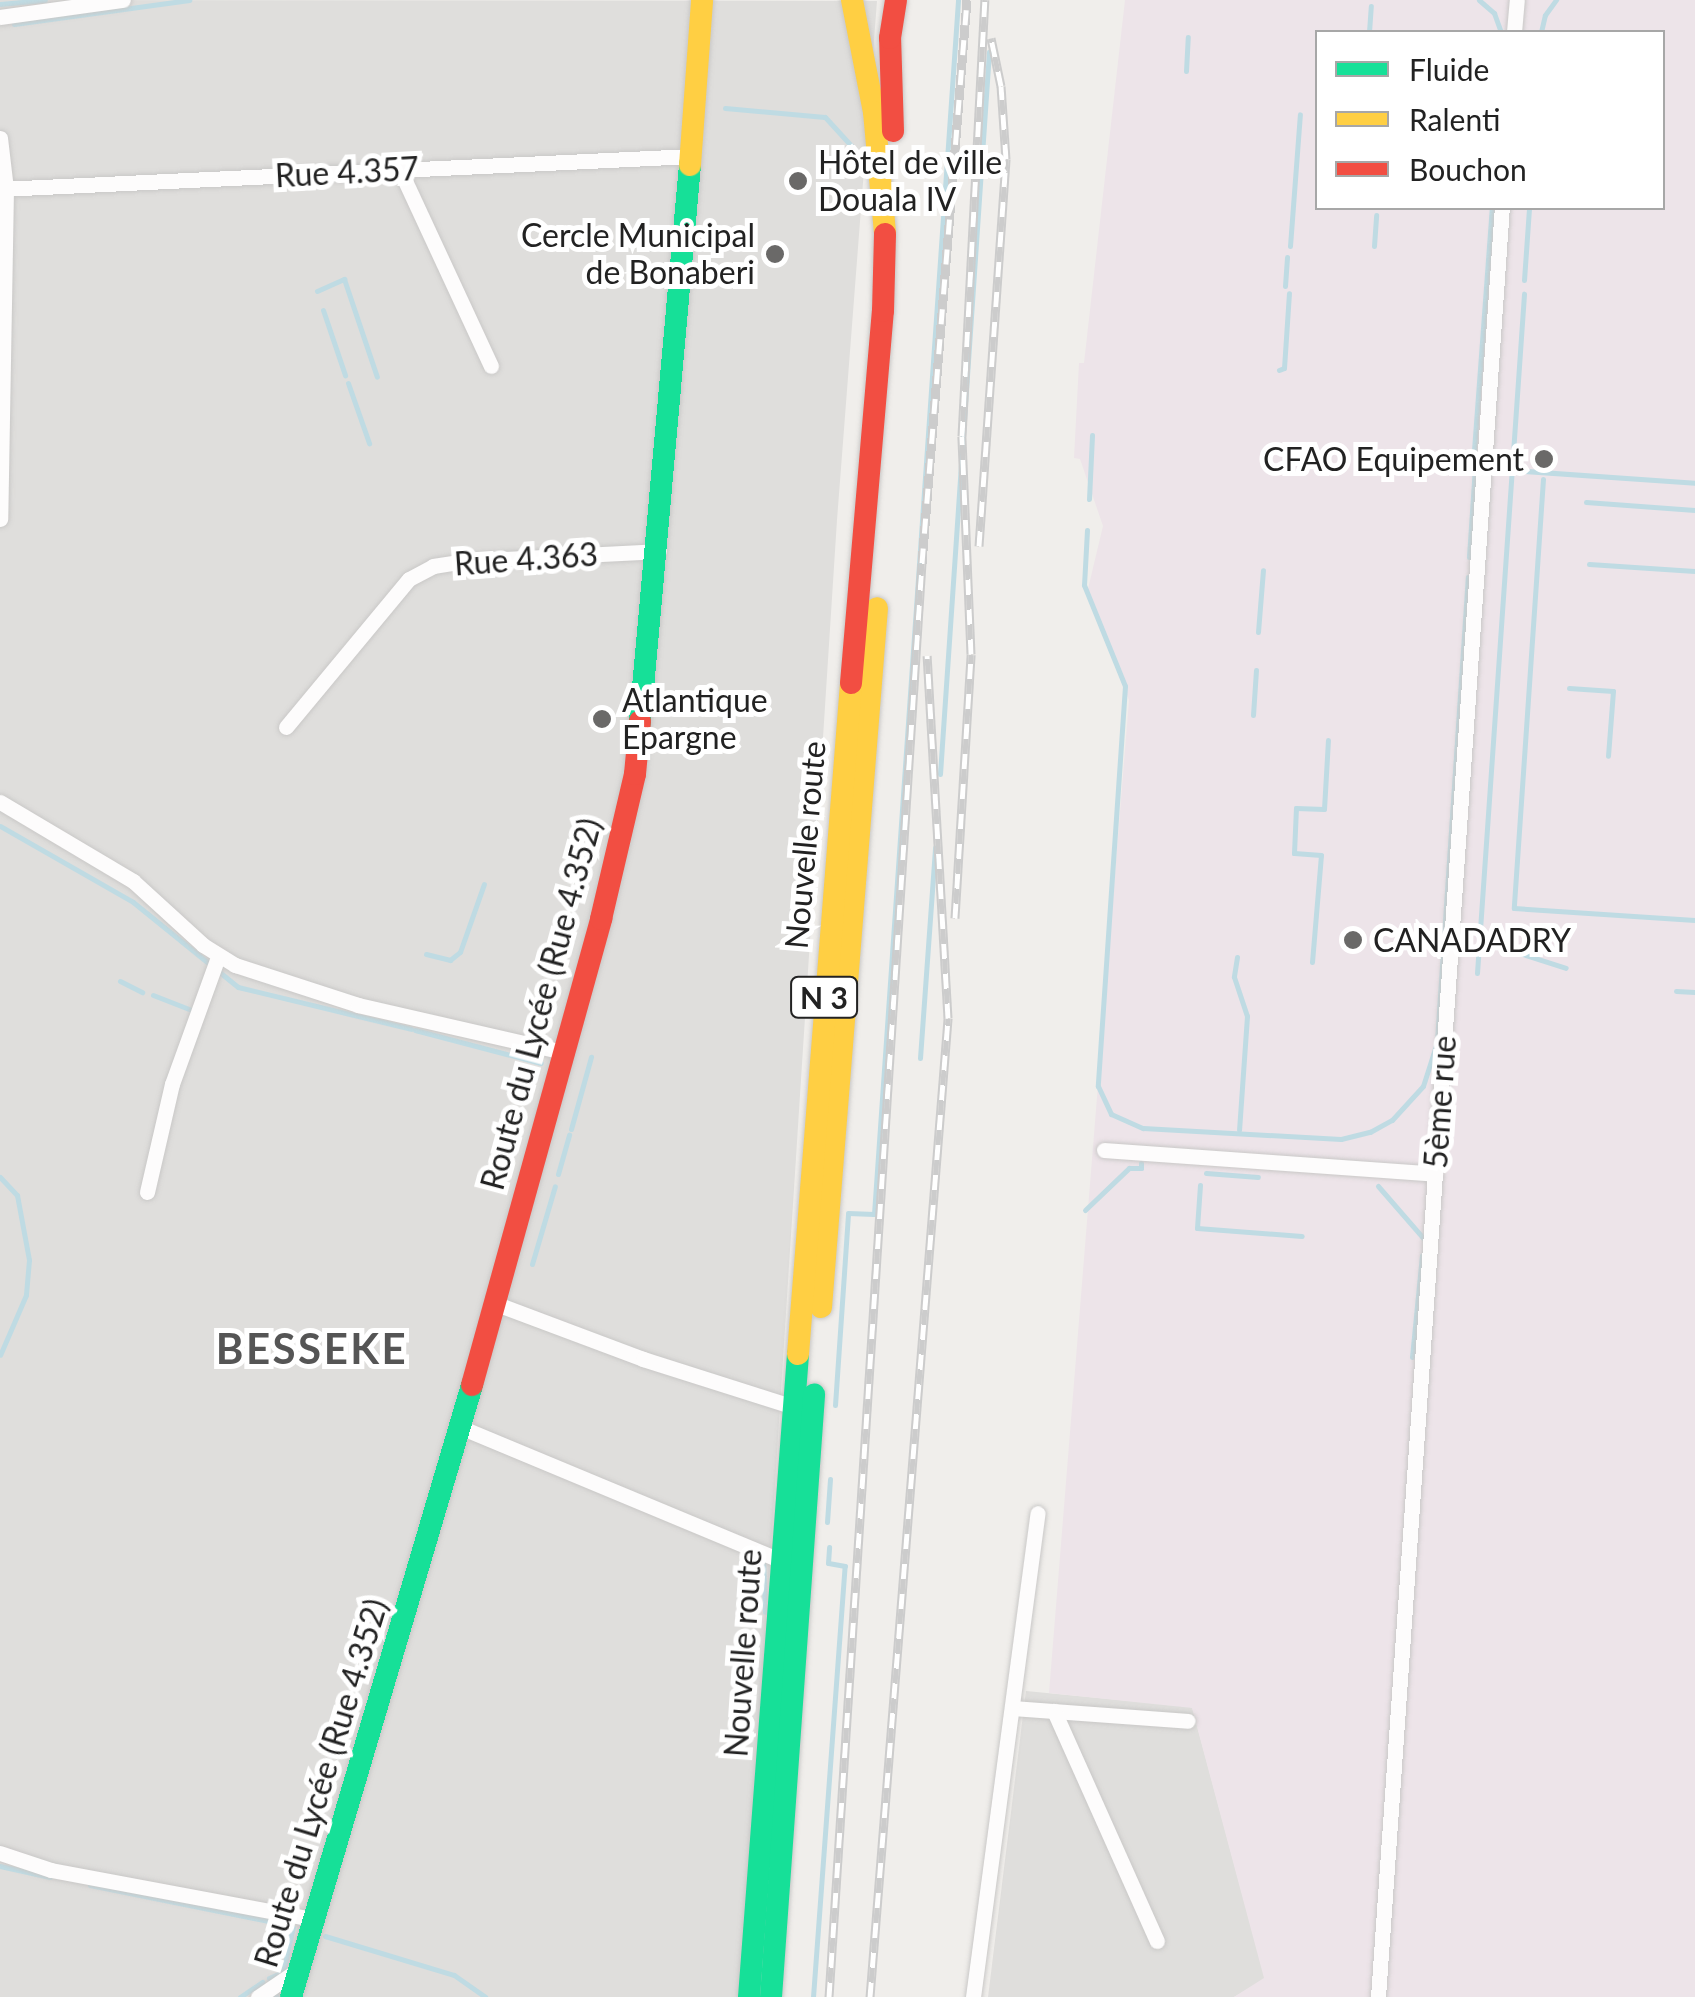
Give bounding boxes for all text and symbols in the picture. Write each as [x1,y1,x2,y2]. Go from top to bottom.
legend [1315,30,1665,210]
text: Fluide [1409,51,1489,87]
text: Ralenti [1409,101,1500,137]
place label: Hôtel de ville Douala IV [818,144,1003,219]
street label: Rue 4.357 [274,149,420,195]
text: Bouchon [1409,151,1527,187]
marker: Hôtel de ville Douala IV [787,170,809,192]
place label: Cercle Municipal de Bonaberi [521,217,755,292]
marker: Cercle Municipal de Bonaberi [764,243,786,265]
place label: CFAO Equipement [1263,440,1524,478]
marker: CFAO Equipement [1533,448,1555,470]
street label: Rue 4.363 [453,535,599,583]
place label: Atlantique Epargne [622,682,768,757]
marker: Atlantique Epargne [591,708,613,730]
street label: Nouvelle route [777,740,833,950]
street label: Route du Lycée (Rue 4.352) [473,814,609,1194]
place label: CANADADRY [1373,921,1571,959]
marker: CANADADRY [1342,929,1364,951]
road number: N 3 [789,972,859,1022]
street label: 5ème rue [1416,1034,1464,1170]
district label: BESSEKE [216,1323,408,1373]
street label: Nouvelle route [717,1548,769,1758]
street label: Route du Lycée (Rue 4.352) [247,1594,395,1972]

